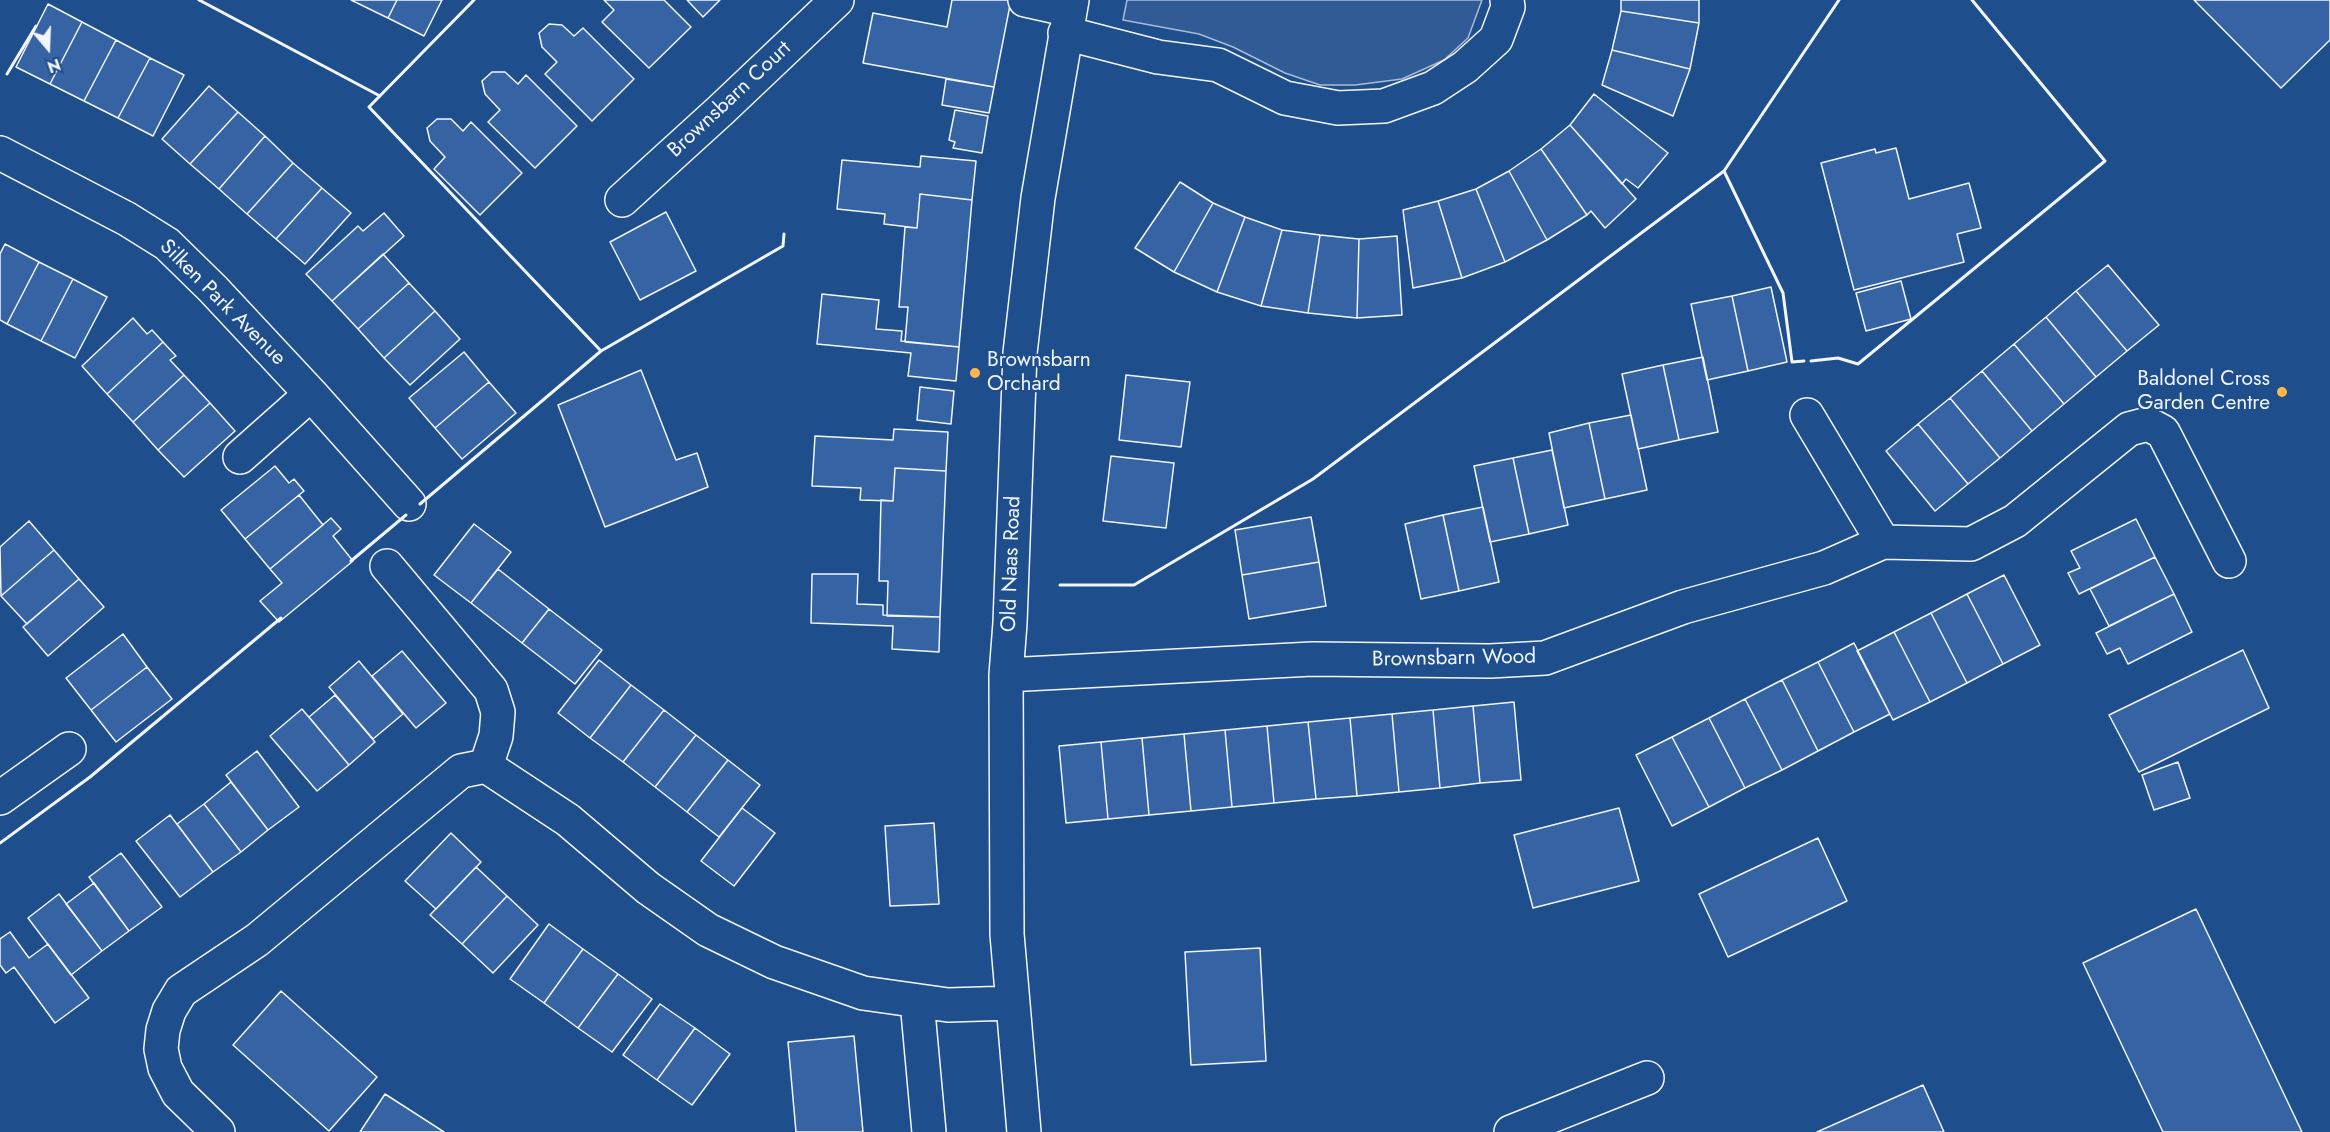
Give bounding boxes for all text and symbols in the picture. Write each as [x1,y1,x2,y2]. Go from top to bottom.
north arrow [18,18,78,78]
street label: Brownsbarn Court [663,36,797,164]
text: N [44,53,64,78]
street label: Silken Park Avenue [154,235,290,371]
place label: Brownsbarn Orchard [987,348,1091,398]
marker: Brownsbarn Orchard [968,366,982,380]
place label: Baldonel Cross Garden Centre [2137,367,2270,417]
marker: Baldonel Cross Garden Centre [2275,385,2289,399]
street label: Old Naas Road [997,495,1027,633]
street label: Brownsbarn Wood [1372,645,1536,673]

